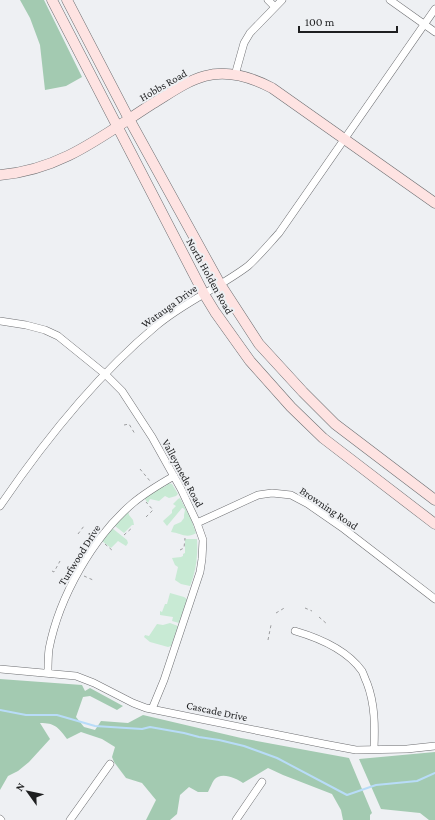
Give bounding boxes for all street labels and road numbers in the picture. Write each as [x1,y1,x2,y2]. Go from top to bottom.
street label: Hobbs Road [137,67,189,103]
street label: North Holden Road [184,236,236,316]
street label: Watauga Drive [139,282,200,331]
street label: Valleymede Road [159,437,206,510]
street label: Browning Road [297,484,361,533]
street label: Turfwood Drive [56,522,103,588]
street label: Cascade Drive [185,699,249,723]

